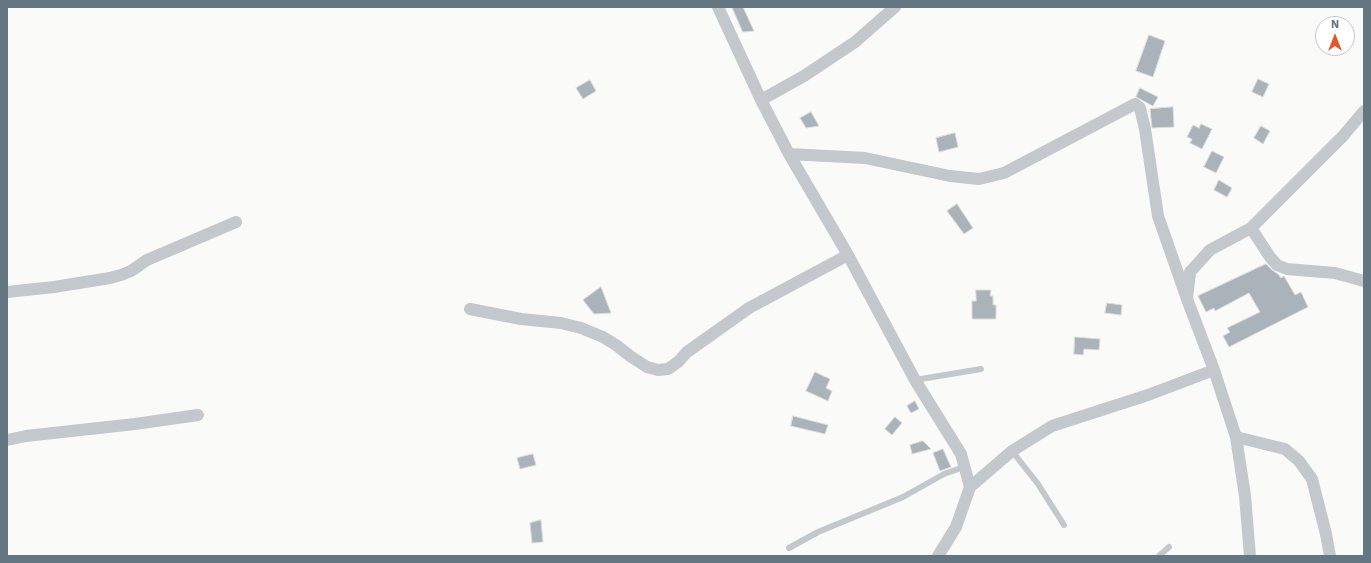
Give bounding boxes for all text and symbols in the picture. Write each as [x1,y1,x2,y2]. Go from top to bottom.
north arrow [1315,16,1355,56]
text: N [1331,18,1339,31]

